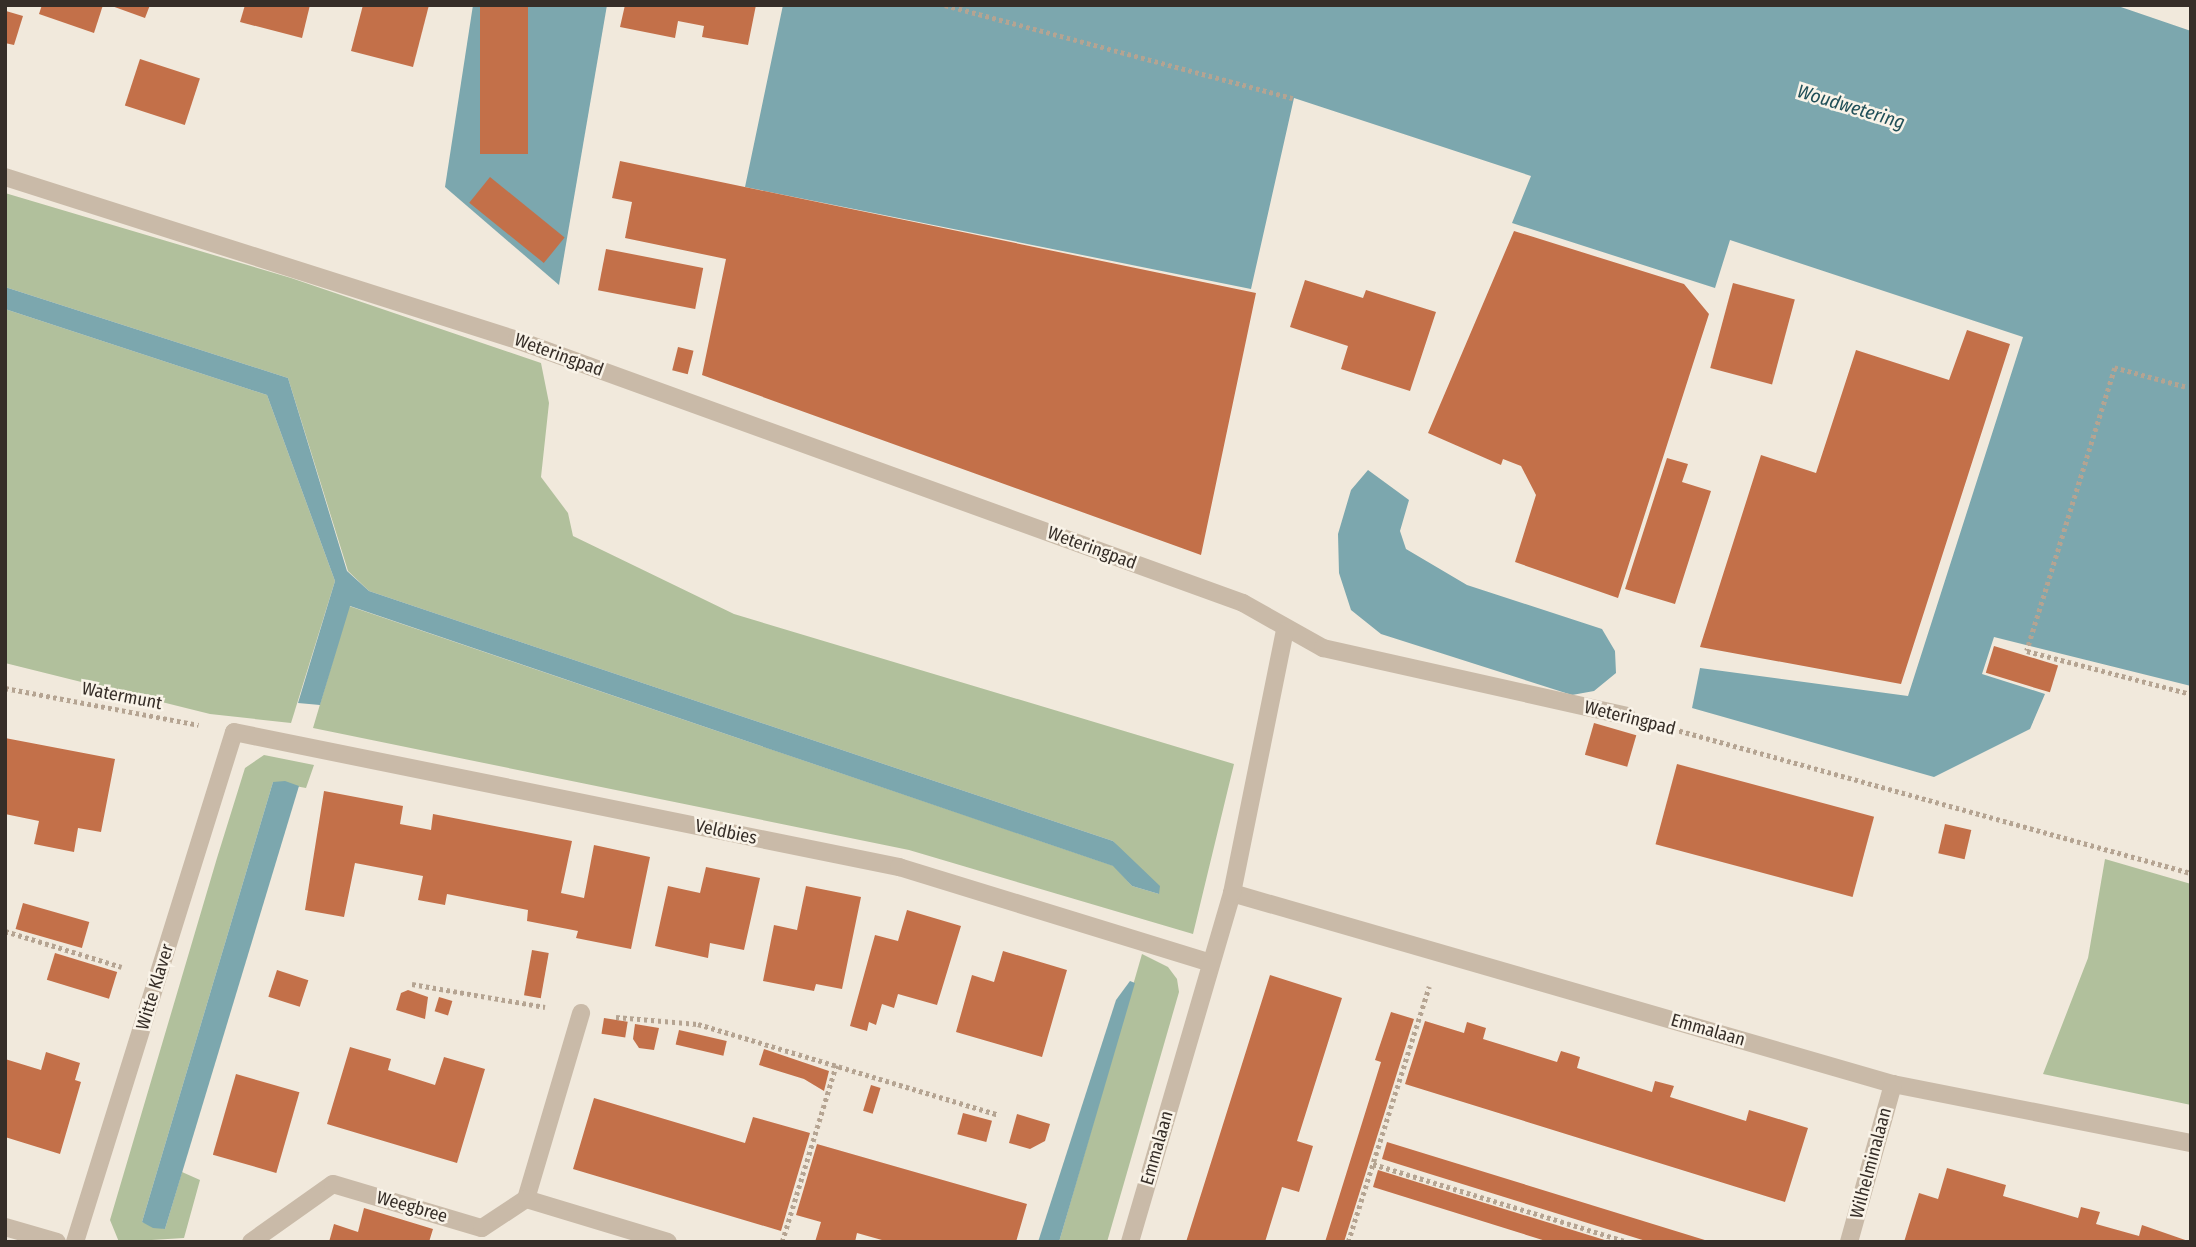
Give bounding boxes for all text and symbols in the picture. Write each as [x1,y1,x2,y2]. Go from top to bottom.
water label: Woudwetering [1794,80,1908,134]
street label: Weteringpad [511,329,607,381]
street label: Weteringpad [1044,522,1140,574]
street label: Watermunt [80,678,164,714]
street label: Weteringpad [1582,696,1678,740]
street label: Veldbies [693,815,759,849]
street label: Witte Klaver [132,942,178,1032]
street label: Emmalaan [1668,1009,1748,1051]
street label: Wilhelminalaan [1846,1105,1896,1221]
street label: Emmalaan [1136,1108,1178,1188]
street label: Weegbree [374,1187,450,1227]

